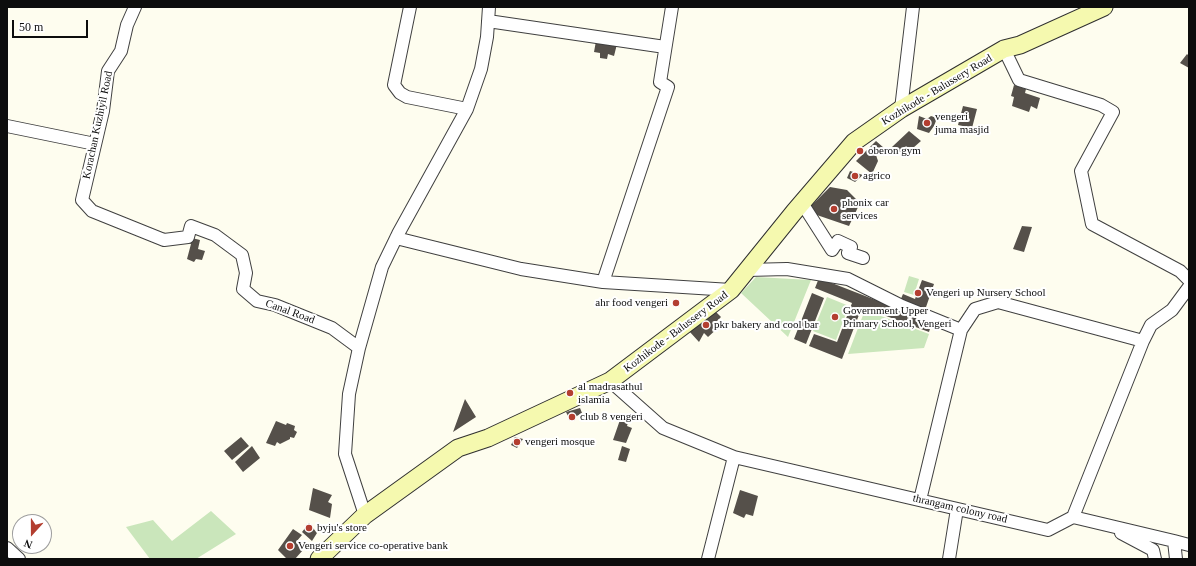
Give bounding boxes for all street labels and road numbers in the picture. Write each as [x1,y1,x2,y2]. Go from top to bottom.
street label: Kozhikode - Balussery Road [879,52,995,128]
street label: Korachan Kuzhiyil Road [80,70,116,180]
street label: Kozhikode - Balussery Road [621,289,731,375]
street label: Canal Road [263,297,317,327]
street label: thrangam colony road [911,492,1009,526]

